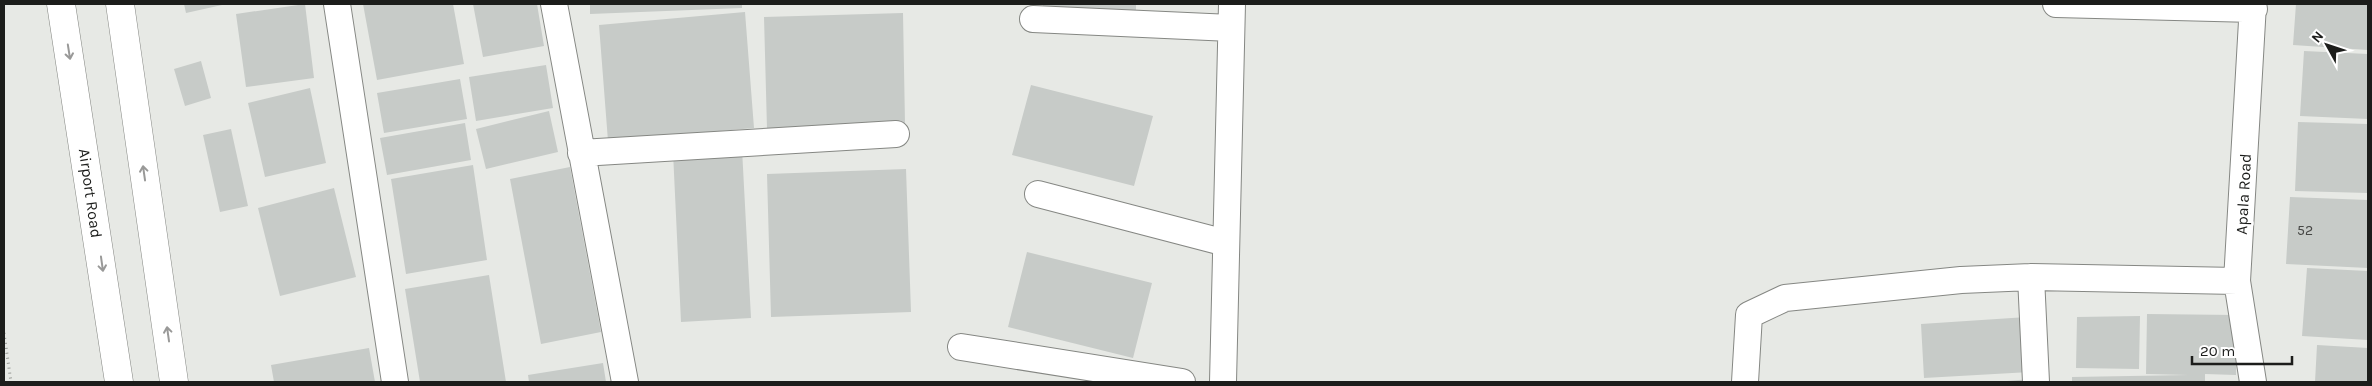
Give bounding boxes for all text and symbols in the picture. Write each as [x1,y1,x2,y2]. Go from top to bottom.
north arrow [2302,20,2352,70]
text: N [2308,28,2327,46]
one-way arrow [65,43,75,59]
street label: Airport Road [75,147,106,239]
street label: Apala Road [2232,153,2255,235]
one-way arrow [139,165,149,181]
house number: 52 [2297,222,2313,239]
one-way arrow [97,256,107,272]
one-way arrow [162,326,172,342]
scale bar [2192,334,2292,366]
text: 20 m [2200,342,2235,360]

